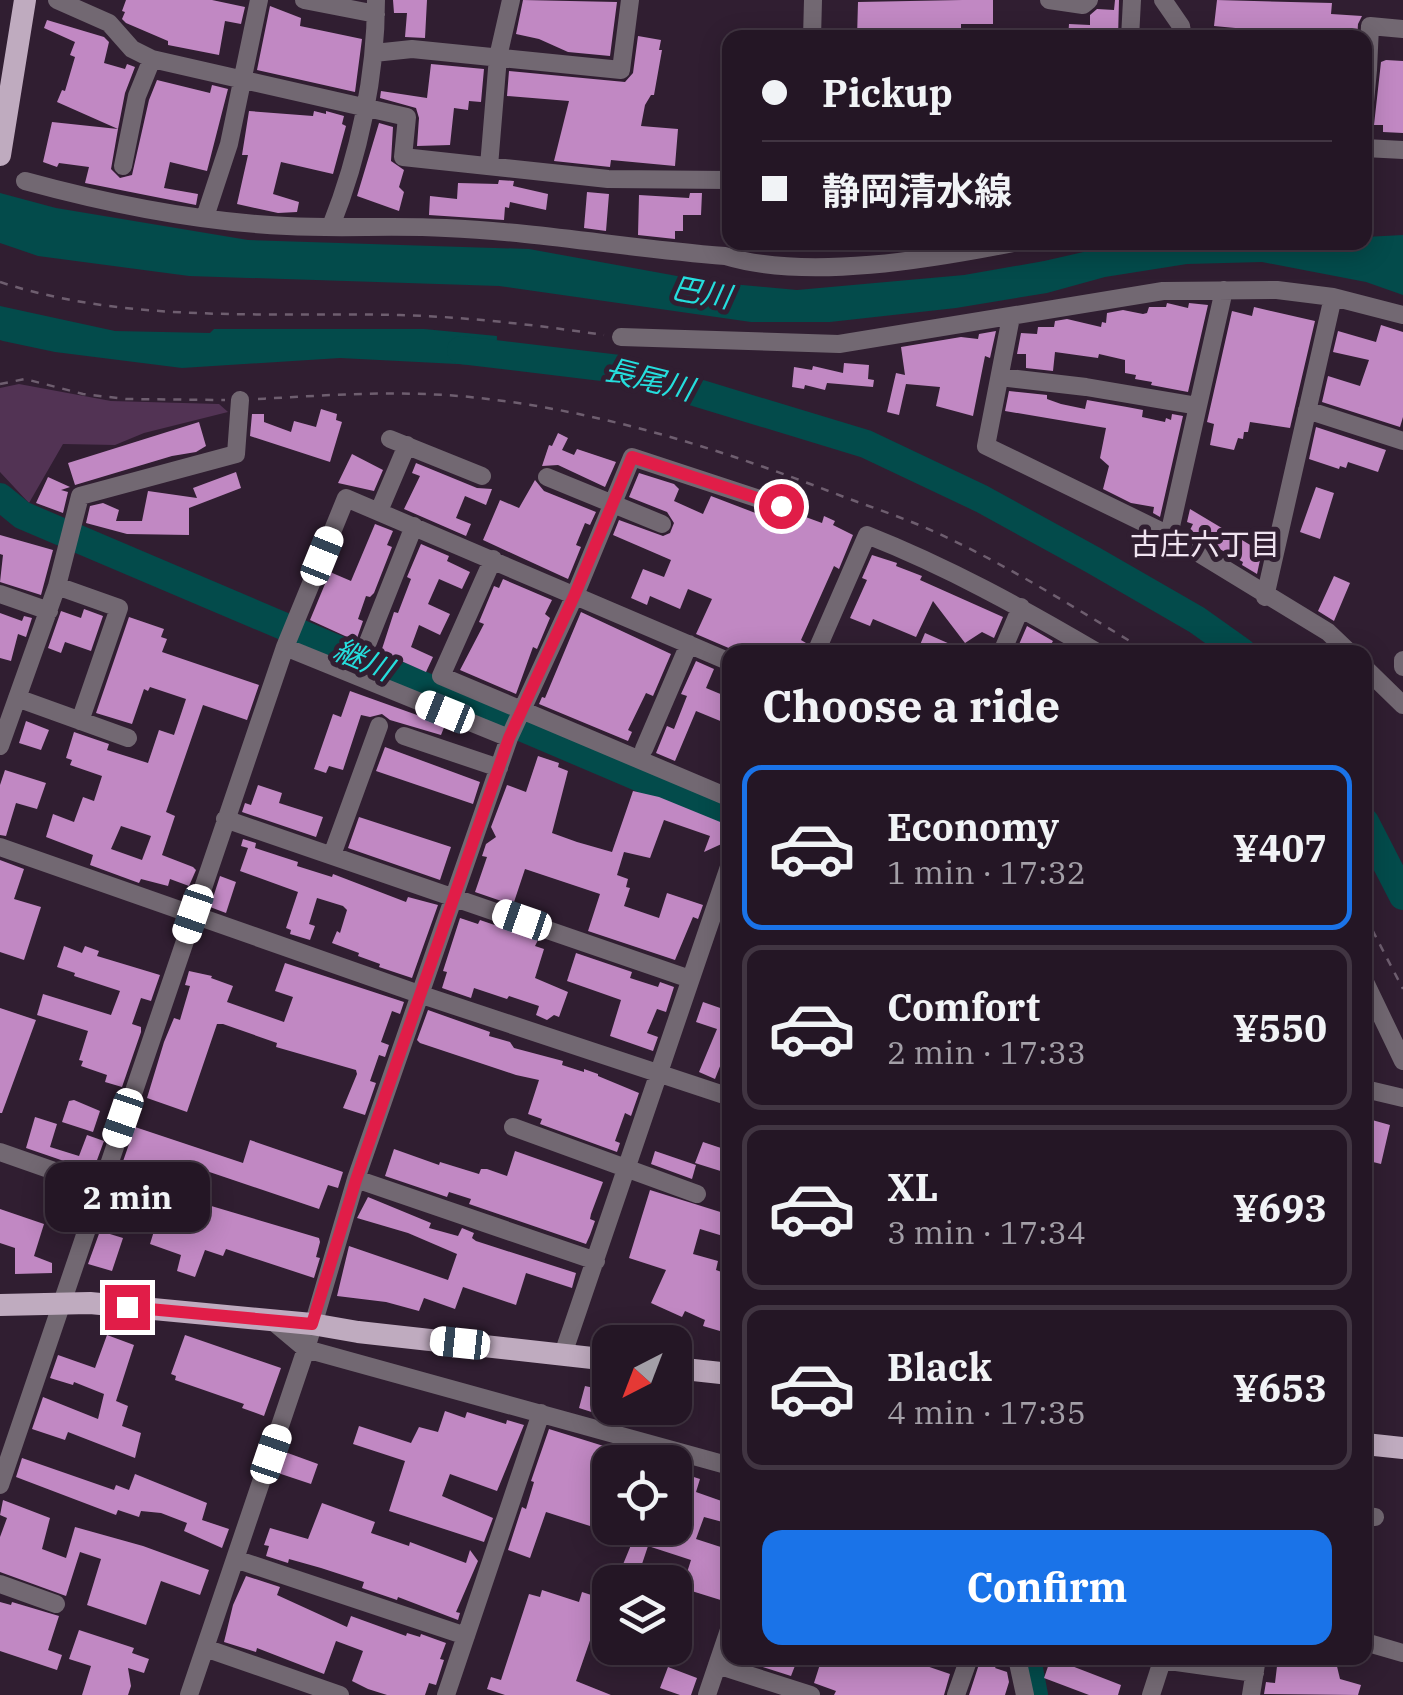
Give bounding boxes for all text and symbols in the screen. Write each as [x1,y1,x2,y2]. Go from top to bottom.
text: Pickup [822,68,953,117]
text: 静岡清水線 [822,166,1012,215]
water label: 巴川 [668,267,737,316]
water label: 長尾川 [601,349,701,409]
route start [759,484,804,529]
car [297,523,347,589]
district label: 古庄六丁目 [1130,524,1280,563]
water label: 継川 [328,629,402,689]
text: Choose a ride [762,676,1060,734]
car [412,687,478,737]
text: Economy [887,802,1059,851]
icon: car [767,803,857,893]
text: ¥407 [1233,823,1327,872]
text: 1 min · 17:32 [887,851,1086,893]
car [169,881,217,947]
car [489,896,555,944]
text: Comfort [887,982,1040,1031]
icon: car [767,983,857,1073]
text: ¥550 [1233,1003,1327,1052]
text: 2 min · 17:33 [887,1031,1086,1073]
car [99,1085,147,1151]
callout: 2 min [44,1162,210,1232]
text: XL [887,1162,938,1211]
icon: car [767,1163,857,1253]
text: 2 min [83,1176,172,1218]
text: ¥693 [1233,1183,1327,1232]
text: 3 min · 17:34 [887,1211,1086,1253]
route end [105,1285,150,1330]
car [429,1325,491,1361]
north arrow [592,1325,692,1425]
map controls [592,1325,692,1665]
text: Black [887,1342,992,1391]
icon: car [767,1343,857,1433]
text: ¥653 [1233,1363,1327,1412]
text: 4 min · 17:35 [887,1391,1086,1433]
car [247,1421,295,1487]
button: locate [592,1445,692,1545]
button: Confirm [762,1530,1332,1645]
button: layers [592,1565,692,1665]

